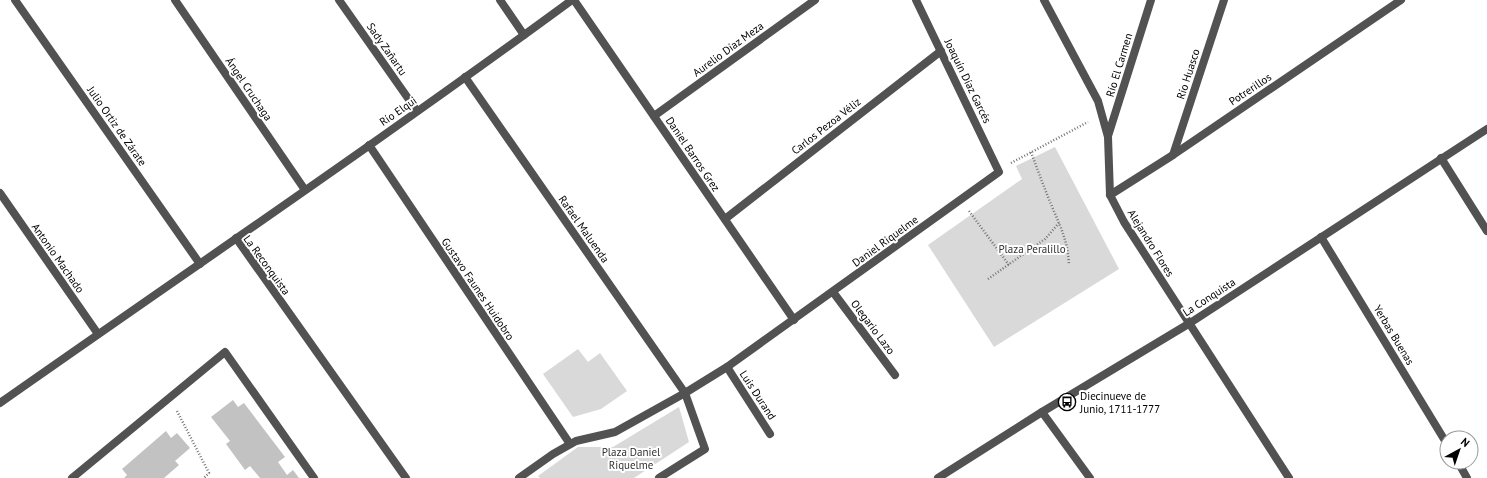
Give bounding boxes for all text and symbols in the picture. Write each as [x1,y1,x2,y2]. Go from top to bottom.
street label: Aurelio Díaz Meza [690,19,766,79]
street label: Sady Zañartu [364,20,410,78]
street label: Río El Carmen [1103,31,1135,99]
street label: Joaquín Díaz Garcés [941,36,995,126]
street label: Río Huasco [1173,47,1203,101]
street label: Ángel Cruchaga [223,55,275,123]
street label: Potrerillos [1226,69,1274,108]
street label: Julio Ortiz de Zárate [84,83,150,169]
street label: Río Elqui [377,93,419,129]
street label: Carlos Pezoa Véliz [789,95,864,157]
street label: Daniel Barros Grez [663,114,723,194]
street label: Rafael Maluenda [556,193,612,265]
street label: Alejandro Flores [1125,207,1178,280]
street label: Daniel Riquelme [849,212,921,270]
street label: Antonio Machado [29,220,87,296]
street label: La Reconquista [241,232,293,298]
street label: Gustavo Faunes Huidobro [439,235,518,343]
park label: Plaza Peralillo [998,242,1066,256]
street label: La Conquista [1180,275,1238,319]
street label: Olegario Lazo [848,297,898,357]
street label: Yerbas Buenas [1371,302,1418,368]
street label: Luis Durand [737,368,779,422]
place label: Diecinueve de Junio, 1711-1777 [1079,389,1160,416]
bus stop icon: Diecinueve de Junio, 1711-1777 [1057,392,1077,412]
north arrow [1439,430,1479,470]
text: N [1458,435,1473,450]
park label: Plaza Daniel Riquelme [602,445,661,472]

